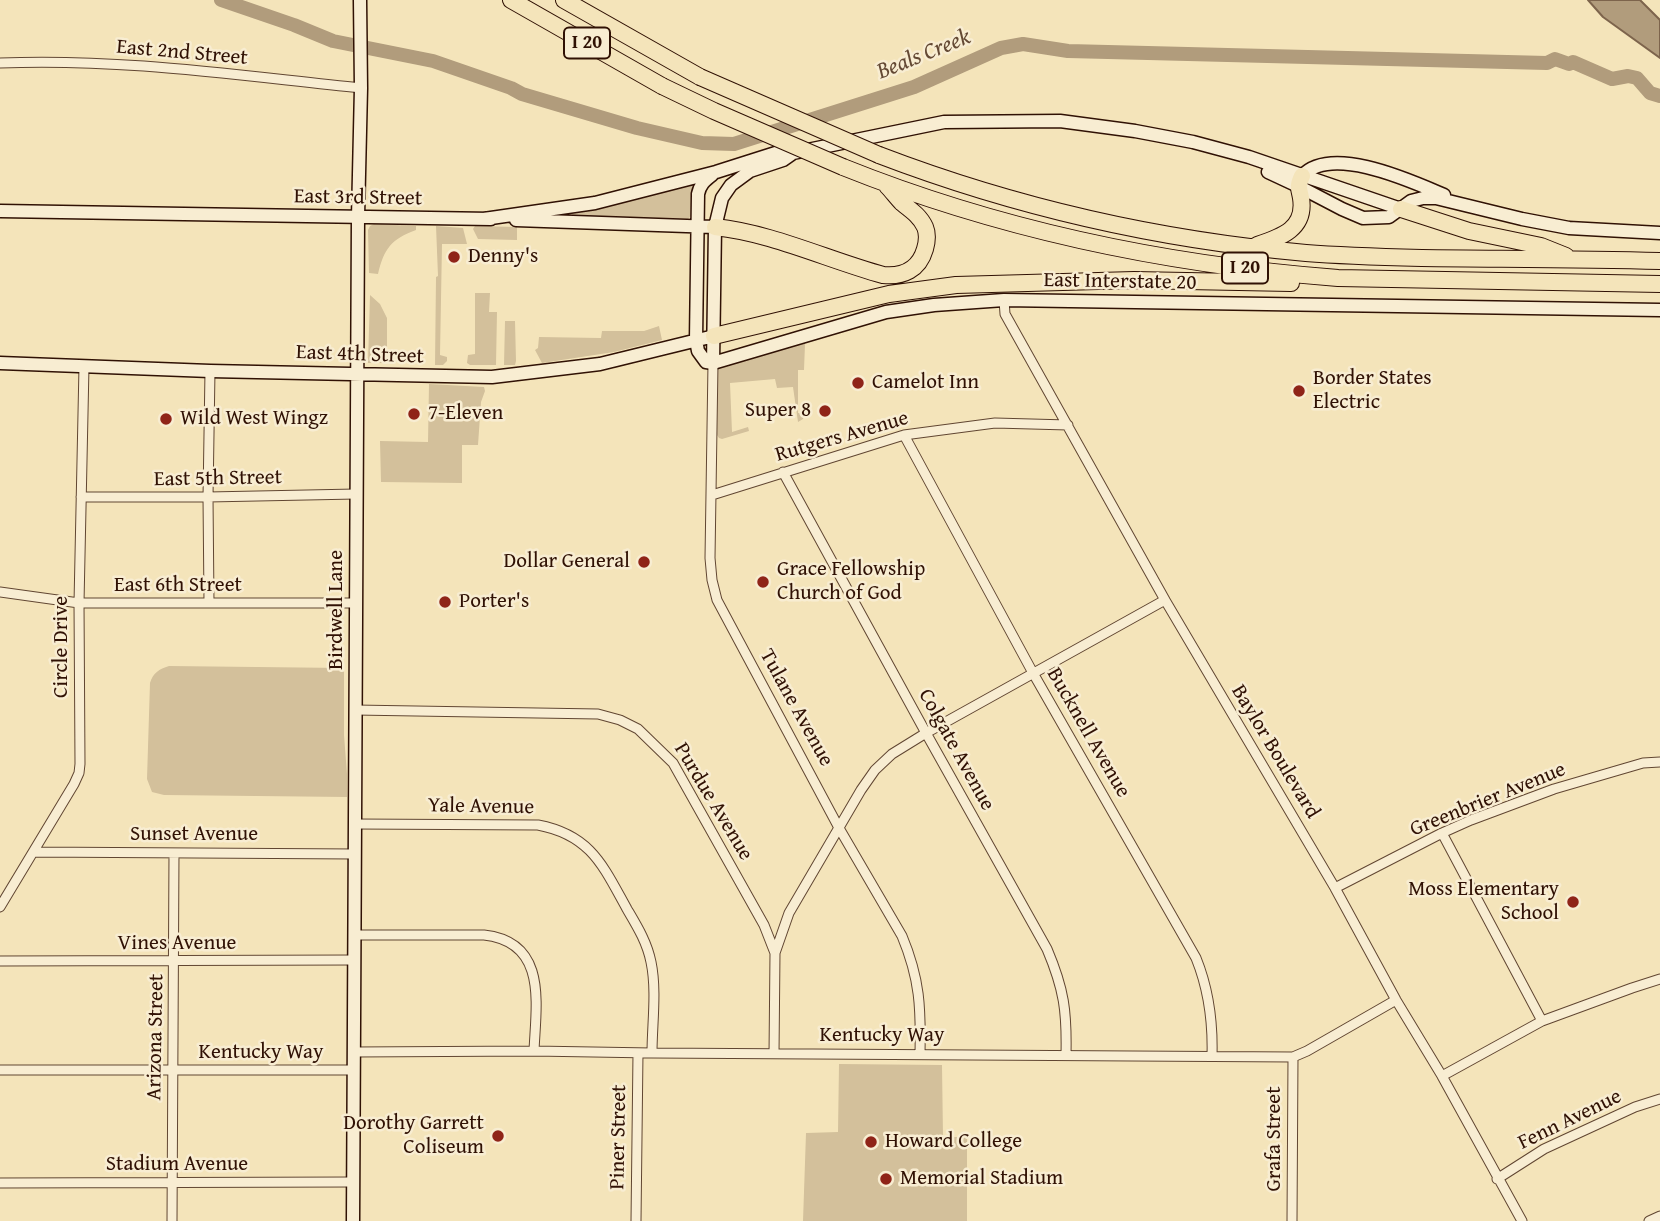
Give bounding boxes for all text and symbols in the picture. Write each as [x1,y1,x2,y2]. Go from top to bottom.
water label: Beals Creek [873,24,975,86]
road number: I 20 [564,28,610,58]
street label: East 2nd Street [115,35,249,71]
street label: East 3rd Street [294,184,422,212]
place label: Denny's [468,244,538,270]
marker: Denny's [446,249,462,265]
road number: I 20 [1222,252,1268,284]
street label: East Interstate 20 [1043,268,1197,296]
street label: East 4th Street [296,340,424,370]
place label: Border States Electric [1313,366,1432,416]
place label: Camelot Inn [872,370,979,396]
marker: Camelot Inn [850,375,866,391]
marker: Border States Electric [1291,383,1307,399]
place label: Super 8 [745,398,811,424]
place label: 7-Eleven [428,401,503,427]
marker: Super 8 [817,403,833,419]
place label: Wild West Wingz [180,406,328,432]
marker: 7-Eleven [406,406,422,422]
street label: Rutgers Avenue [773,406,911,468]
marker: Wild West Wingz [158,411,174,427]
street label: East 5th Street [154,465,282,493]
place label: Dollar General [503,549,630,575]
street label: Birdwell Lane [324,550,350,670]
marker: Dollar General [636,554,652,570]
place label: Grace Fellowship Church of God [777,557,925,607]
street label: East 6th Street [114,573,242,599]
marker: Grace Fellowship Church of God [755,574,771,590]
place label: Porter's [459,589,529,615]
marker: Porter's [437,594,453,610]
street label: Circle Drive [49,596,75,698]
street label: Tulane Avenue [754,645,838,771]
street label: Bucknell Avenue [1041,664,1135,802]
street label: Baylor Boulevard [1225,681,1325,823]
street label: Colgate Avenue [912,685,1000,815]
street label: Purdue Avenue [668,739,758,865]
street label: Greenbrier Avenue [1407,757,1569,843]
street label: Yale Avenue [428,793,534,821]
street label: Sunset Avenue [130,822,258,848]
place label: Moss Elementary School [1408,877,1559,927]
marker: Moss Elementary School [1565,894,1581,910]
street label: Vines Avenue [118,931,236,957]
street label: Arizona Street [142,973,170,1101]
street label: Kentucky Way [819,1023,945,1049]
street label: Kentucky Way [198,1040,324,1066]
street label: Piner Street [605,1084,633,1190]
street label: Fenn Avenue [1514,1084,1626,1156]
street label: Grafa Street [1262,1086,1288,1192]
place label: Dorothy Garrett Coliseum [343,1111,484,1161]
marker: Dorothy Garrett Coliseum [490,1128,506,1144]
place label: Howard College [885,1129,1022,1155]
marker: Howard College [863,1134,879,1150]
street label: Stadium Avenue [106,1152,248,1178]
place label: Memorial Stadium [900,1166,1063,1192]
marker: Memorial Stadium [878,1171,894,1187]

